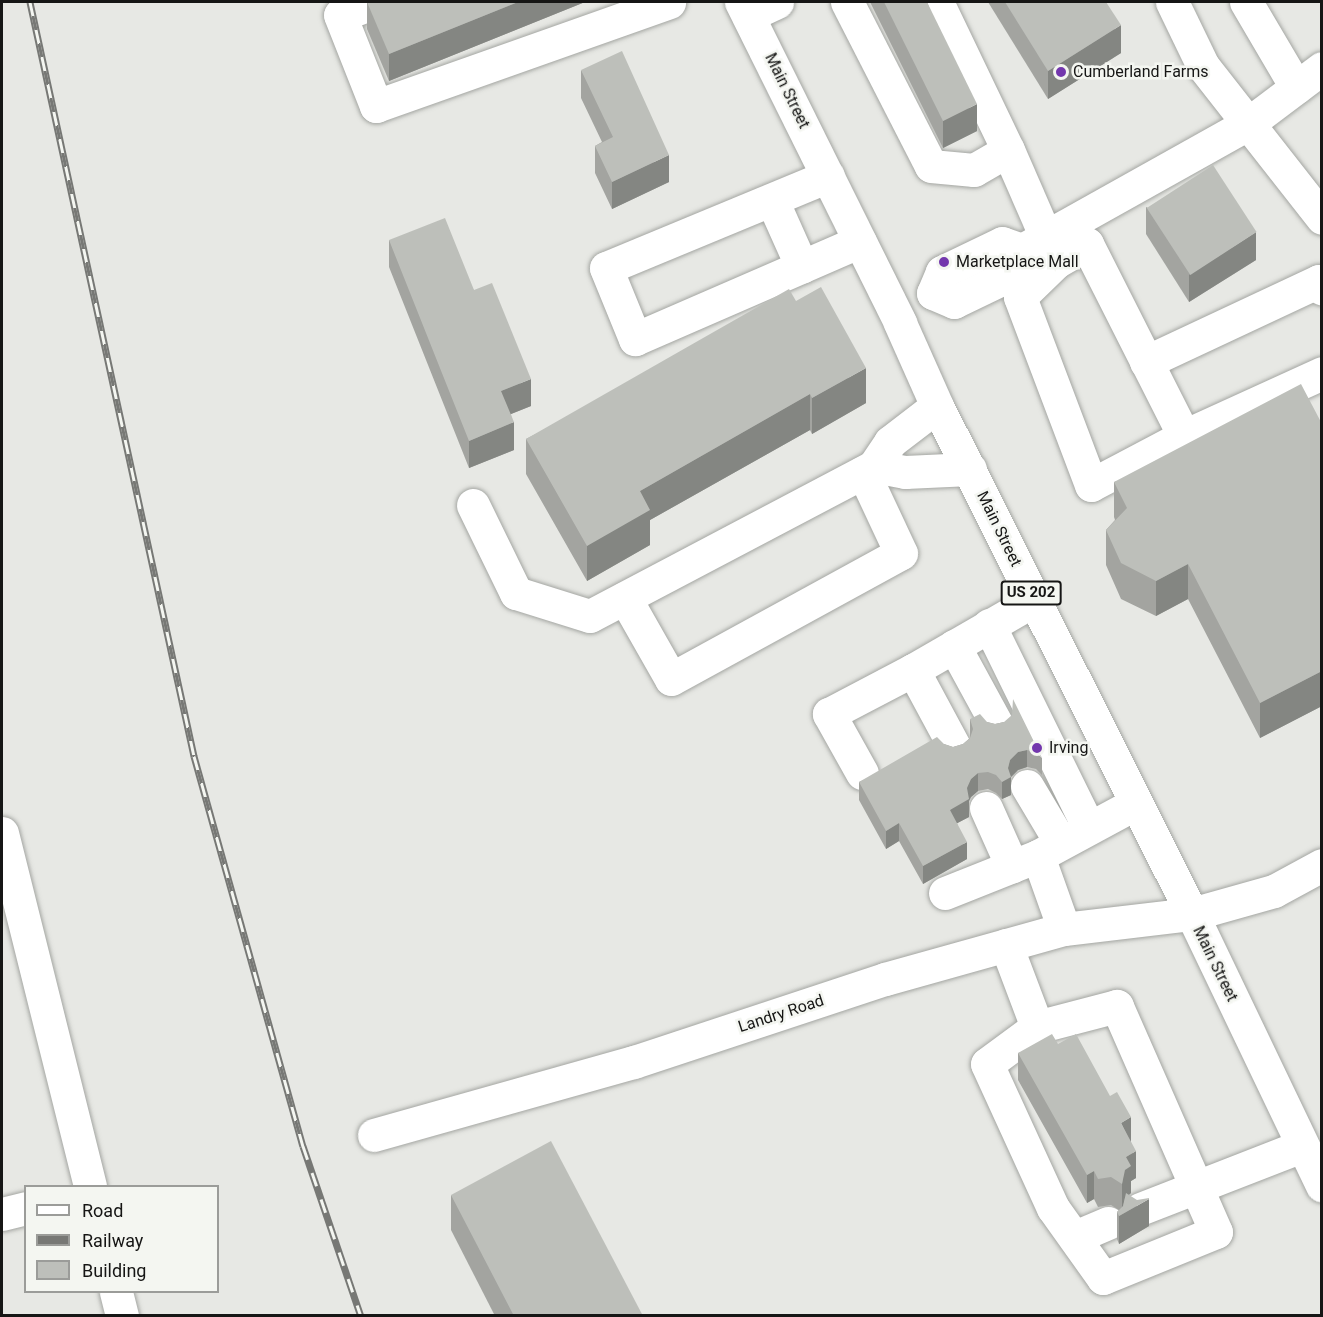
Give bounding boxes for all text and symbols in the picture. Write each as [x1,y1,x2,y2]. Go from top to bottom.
street label: Main Street [760,50,814,132]
place label: Cumberland Farms [1073,62,1209,82]
marker: Cumberland Farms [1054,65,1068,79]
place label: Marketplace Mall [956,252,1079,272]
marker: Marketplace Mall [937,255,951,269]
street label: Main Street [972,488,1026,570]
road number: US 202 [1000,581,1062,605]
place label: Irving [1049,738,1088,758]
marker: Irving [1030,741,1044,755]
street label: Main Street [1188,923,1242,1005]
street label: Landry Road [736,991,826,1037]
legend [24,1185,219,1293]
text: Road [82,1200,123,1221]
text: Railway [82,1230,143,1251]
text: Building [82,1260,146,1281]

